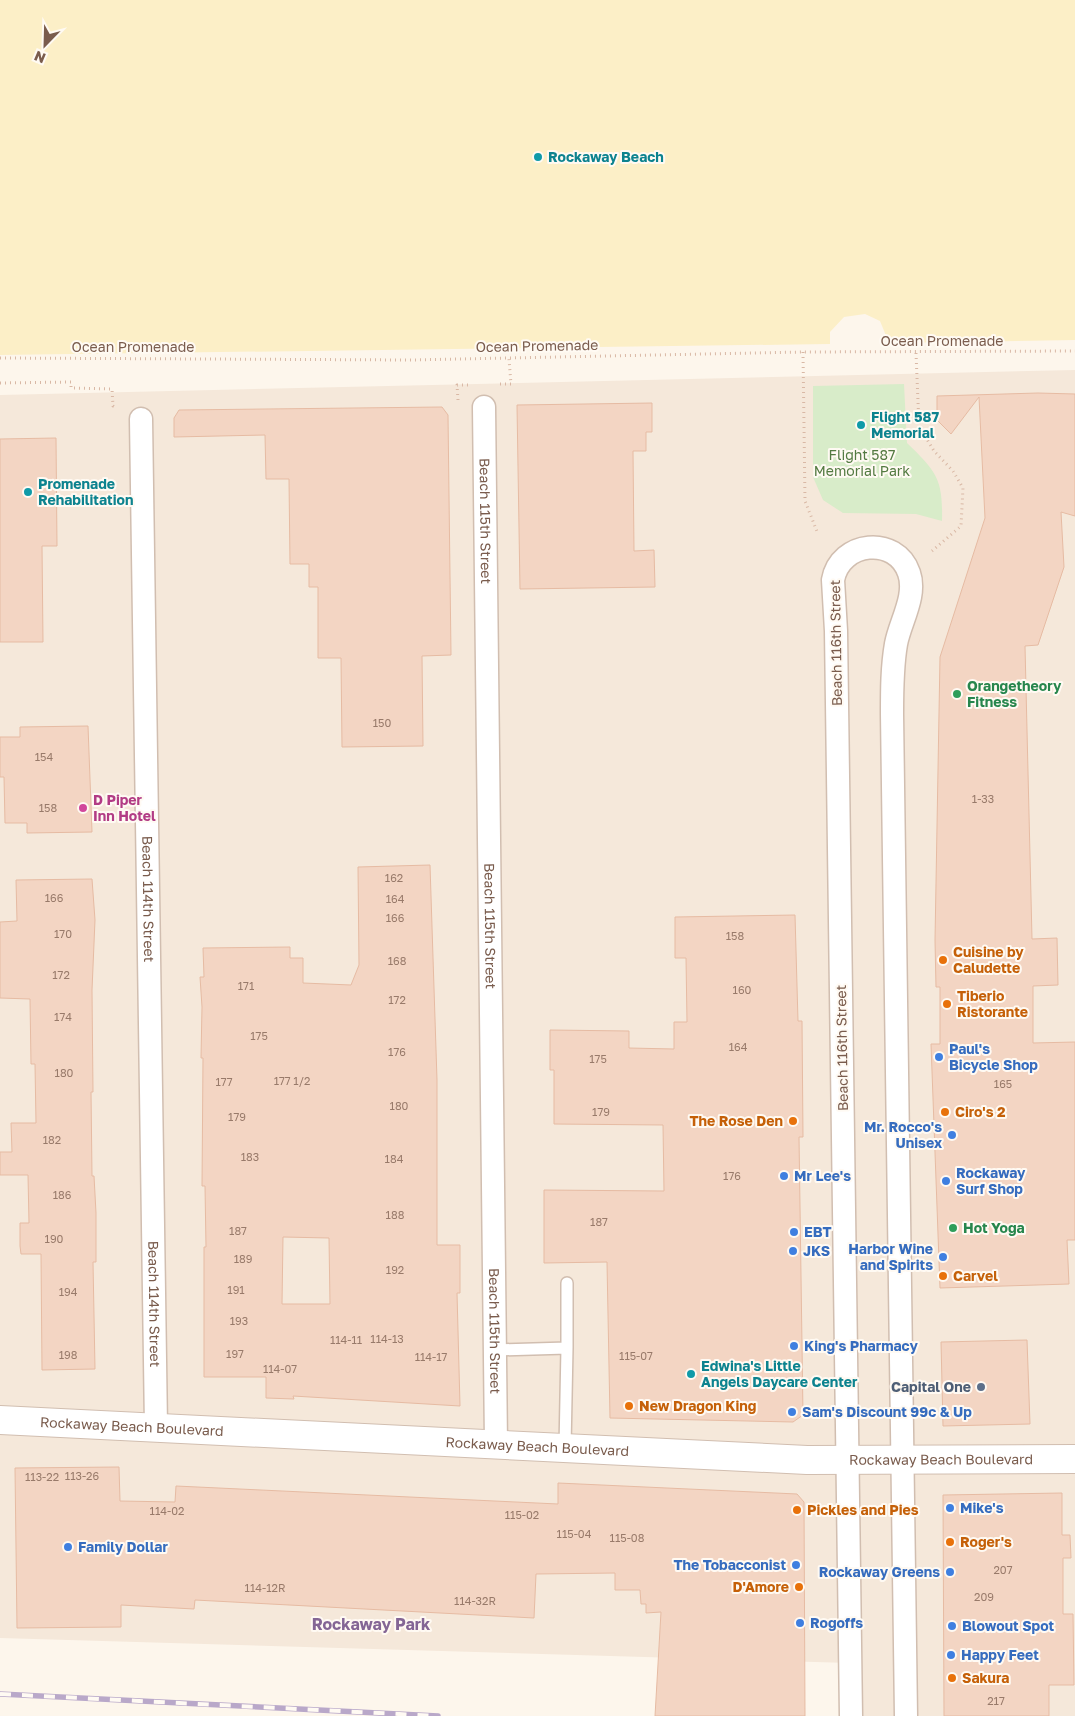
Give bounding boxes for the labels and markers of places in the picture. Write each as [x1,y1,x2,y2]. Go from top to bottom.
place label: Rockaway Beach [548,148,664,165]
marker: Rockaway Beach [532,151,544,163]
place label: Flight 587 Memorial [871,408,940,441]
marker: Flight 587 Memorial [855,419,867,431]
place label: Promenade Rehabilitation [38,475,133,508]
marker: Promenade Rehabilitation [22,486,34,498]
place label: Orangetheory Fitness [967,677,1062,710]
marker: Orangetheory Fitness [951,688,963,700]
place label: D Piper Inn Hotel [93,791,156,824]
marker: D Piper Inn Hotel [77,802,89,814]
place label: Cuisine by Caludette [953,943,1024,976]
marker: Cuisine by Caludette [937,954,949,966]
place label: Tiberio Ristorante [957,987,1028,1020]
marker: Tiberio Ristorante [941,998,953,1010]
place label: Paul's Bicycle Shop [949,1040,1038,1073]
marker: Paul's Bicycle Shop [933,1051,945,1063]
place label: Ciro's 2 [955,1103,1006,1120]
marker: Ciro's 2 [939,1106,951,1118]
place label: The Rose Den [689,1112,783,1129]
marker: The Rose Den [787,1115,799,1127]
place label: Mr. Rocco's Unisex [864,1118,942,1151]
marker: Mr. Rocco's Unisex [946,1129,958,1141]
place label: Rockaway Surf Shop [956,1164,1026,1197]
place label: Mr Lee's [794,1167,851,1184]
marker: Mr Lee's [778,1170,790,1182]
marker: Rockaway Surf Shop [940,1175,952,1187]
place label: Hot Yoga [963,1219,1025,1236]
marker: Hot Yoga [947,1222,959,1234]
place label: EBT [804,1223,832,1240]
marker: EBT [788,1226,800,1238]
place label: Harbor Wine and Spirits [848,1240,933,1273]
place label: JKS [803,1242,830,1259]
marker: JKS [787,1245,799,1257]
marker: Harbor Wine and Spirits [937,1251,949,1263]
place label: Carvel [953,1267,998,1284]
marker: Carvel [937,1270,949,1282]
place label: King's Pharmacy [804,1337,918,1354]
marker: King's Pharmacy [788,1340,800,1352]
place label: Edwina's Little Angels Daycare Center [701,1357,858,1390]
marker: Edwina's Little Angels Daycare Center [685,1368,697,1380]
place label: Capital One [891,1378,971,1395]
marker: Capital One [975,1381,987,1393]
place label: New Dragon King [639,1397,756,1414]
marker: New Dragon King [623,1400,635,1412]
place label: Sam's Discount 99c & Up [802,1403,972,1420]
marker: Sam's Discount 99c & Up [786,1406,798,1418]
place label: Mike's [960,1499,1004,1516]
place label: Pickles and Pies [807,1501,919,1518]
marker: Mike's [944,1502,956,1514]
marker: Pickles and Pies [791,1504,803,1516]
place label: Roger's [960,1533,1012,1550]
marker: Roger's [944,1536,956,1548]
place label: Family Dollar [78,1538,168,1555]
marker: Family Dollar [62,1541,74,1553]
place label: The Tobacconist [673,1556,786,1573]
marker: The Tobacconist [790,1559,802,1571]
place label: Rockaway Greens [819,1563,940,1580]
marker: Rockaway Greens [944,1566,956,1578]
place label: D'Amore [732,1578,789,1595]
marker: D'Amore [793,1581,805,1593]
place label: Rogoffs [810,1614,863,1631]
marker: Rogoffs [794,1617,806,1629]
place label: Blowout Spot [962,1617,1055,1634]
marker: Blowout Spot [946,1620,958,1632]
place label: Happy Feet [961,1646,1039,1663]
marker: Happy Feet [945,1649,957,1661]
place label: Sakura [962,1669,1009,1686]
marker: Sakura [946,1672,958,1684]

